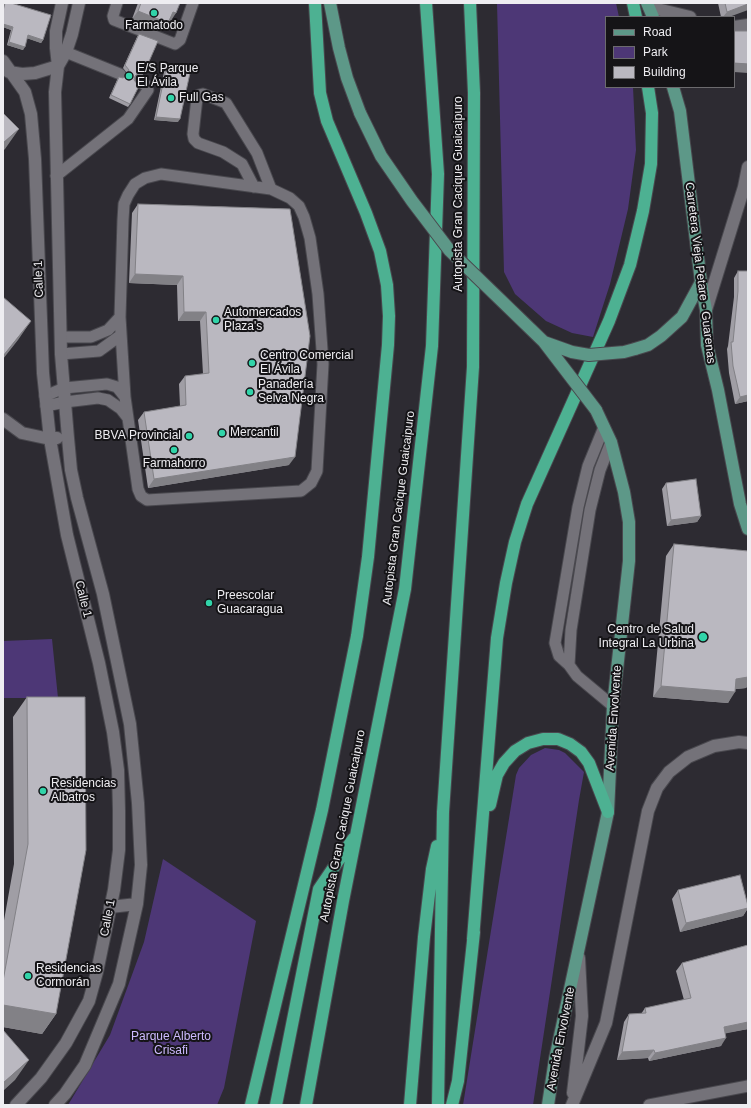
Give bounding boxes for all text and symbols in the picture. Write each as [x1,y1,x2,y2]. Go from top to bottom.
marker: Farmatodo [149,8,159,18]
legend [605,16,735,88]
place label: Farmatodo [125,19,183,33]
text: Road [643,25,672,39]
text: Park [643,45,668,59]
place label: E/S Parque El Ávila [137,62,198,90]
text: Building [643,65,686,79]
marker: E/S Parque El Ávila [124,71,134,81]
place label: Full Gas [179,91,224,105]
marker: Full Gas [166,93,176,103]
street label: Autopista Gran Cacique Guaicaipuro [452,96,466,292]
street label: Carretera Vieja Petare - Guarenas [682,182,718,364]
street label: Calle 1 [31,260,47,298]
place label: Automercados Plaza's [224,306,301,334]
marker: Automercados Plaza's [211,315,221,325]
place label: Centro Comercial El Ávila [260,349,353,377]
marker: Centro Comercial El Ávila [247,358,257,368]
place label: Panadería Selva Negra [258,378,324,406]
marker: Panadería Selva Negra [245,387,255,397]
street label: Autopista Gran Cacique Guaicaipuro [380,410,418,606]
place label: Mercantil [230,426,279,440]
marker: Mercantil [217,428,227,438]
place label: BBVA Provincial [95,429,181,443]
marker: BBVA Provincial [184,431,194,441]
marker: Farmahorro [169,445,179,455]
place label: Farmahorro [143,457,205,471]
street label: Calle 1 [71,579,95,619]
place label: Preescolar Guacaragua [217,589,283,617]
marker: Preescolar Guacaragua [204,598,214,608]
place label: Centro de Salud Integral La Urbina [599,623,694,651]
marker: Centro de Salud Integral La Urbina [697,631,709,643]
street label: Avenida Envolvente [603,665,625,771]
street label: Autopista Gran Cacique Guaicaipuro [317,729,369,923]
place label: Residencias Albatros [51,777,116,805]
marker: Residencias Albatros [38,786,48,796]
street label: Calle 1 [97,898,119,938]
place label: Residencias Cormorán [36,962,101,990]
marker: Residencias Cormorán [23,971,33,981]
street label: Avenida Envolvente [544,986,578,1092]
park label: Parque Alberto Crisafi [131,1030,211,1058]

